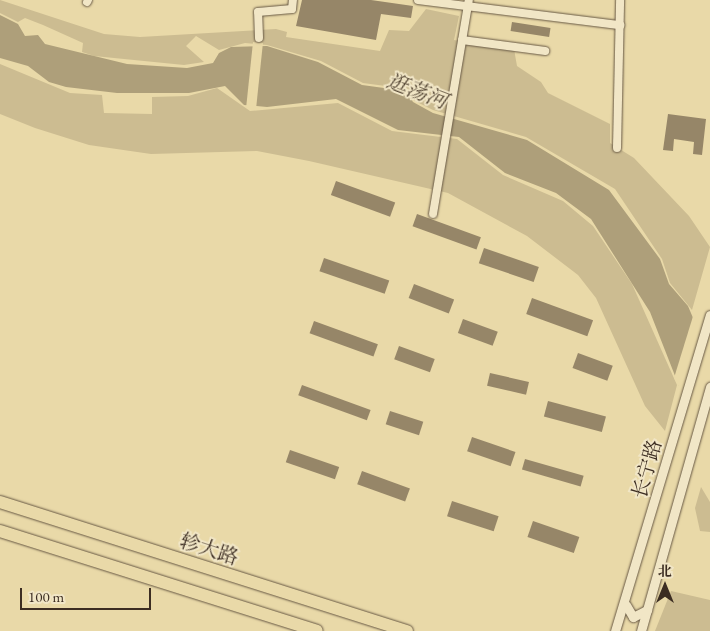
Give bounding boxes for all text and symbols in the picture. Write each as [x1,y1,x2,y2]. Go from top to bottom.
water label: 逛荡河 [383,68,451,114]
street label: 长宁路 [627,437,667,501]
street label: 轸大路 [177,528,241,570]
north arrow [640,561,690,611]
text: 北 [658,562,672,580]
scale bar [22,578,154,610]
text: 100 m [28,587,64,606]

